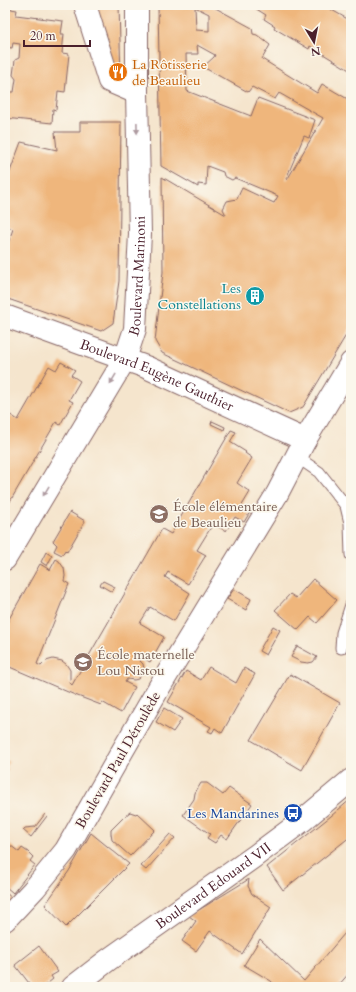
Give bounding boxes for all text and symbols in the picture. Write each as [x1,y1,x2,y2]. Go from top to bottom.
scale bar [24,22,90,48]
north arrow [294,22,334,62]
text: 20 m [30,28,57,44]
text: N [309,43,322,60]
place label: La Rôtisserie de Beaulieu [132,55,207,90]
restaurant icon: La Rôtisserie de Beaulieu [107,61,129,83]
one-way arrow [134,122,141,134]
street label: Boulevard Marinoni [124,216,150,338]
place label: Les Constellations [158,279,241,314]
building icon: Les Constellations [244,285,266,307]
street label: Boulevard Eugène Gauthier [77,334,238,416]
one-way arrow [109,373,116,385]
one-way arrow [43,485,50,497]
place label: École élémentaire de Beaulieu [173,497,278,532]
school or university icon: École élémentaire de Beaulieu [148,503,170,525]
place label: École maternelle Lou Nistou [97,645,195,680]
school or university icon: École maternelle Lou Nistou [72,651,94,673]
street label: Boulevard Paul Déroulède [71,688,165,832]
bus stop icon: Les Mandarines [282,802,304,824]
place label: Les Mandarines [187,804,279,823]
street label: Boulevard Edouard VII [151,838,275,933]

